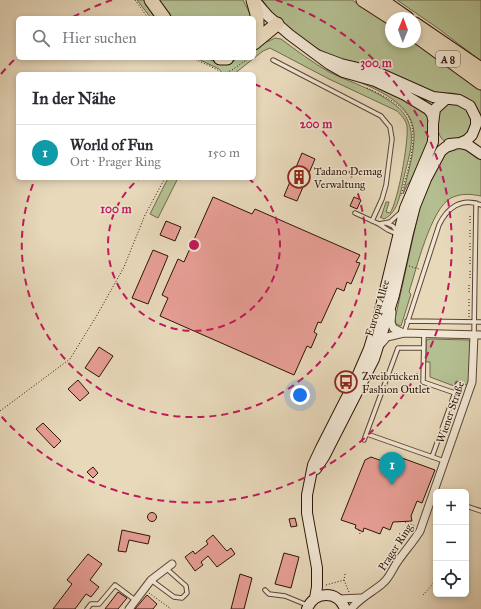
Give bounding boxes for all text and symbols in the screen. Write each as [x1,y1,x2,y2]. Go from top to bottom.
north arrow [385,12,421,48]
search box [16,16,256,60]
icon: search [30,27,52,49]
text: Hier suchen [62,29,137,47]
road number: A 8 [436,51,460,67]
text: 300 m [360,56,393,71]
text: In der Nähe [32,88,116,109]
text: 200 m [300,117,333,131]
text: World of Fun [70,136,153,154]
text: 1 [42,145,48,161]
text: 150 m [208,145,240,161]
text: Ort · Prager Ring [70,154,161,170]
building icon: Tadano Demag Verwaltung [286,164,312,190]
place label: Tadano Demag Verwaltung [313,165,383,191]
text: 100 m [100,202,133,216]
centre of rings [187,238,201,252]
street label: Europa Allee [363,278,392,338]
bus stop icon: Zweibrücken Fashion Outlet [333,369,359,395]
place label: Zweibrücken Fashion Outlet [362,370,430,396]
street label: Wiener Straße [434,379,467,445]
your location [290,385,310,405]
pin: 1 [379,452,405,485]
map controls [433,489,469,597]
button: + [433,489,469,525]
street label: Prager Ring [376,521,416,573]
button: − [433,525,469,561]
button: locate [433,561,469,597]

